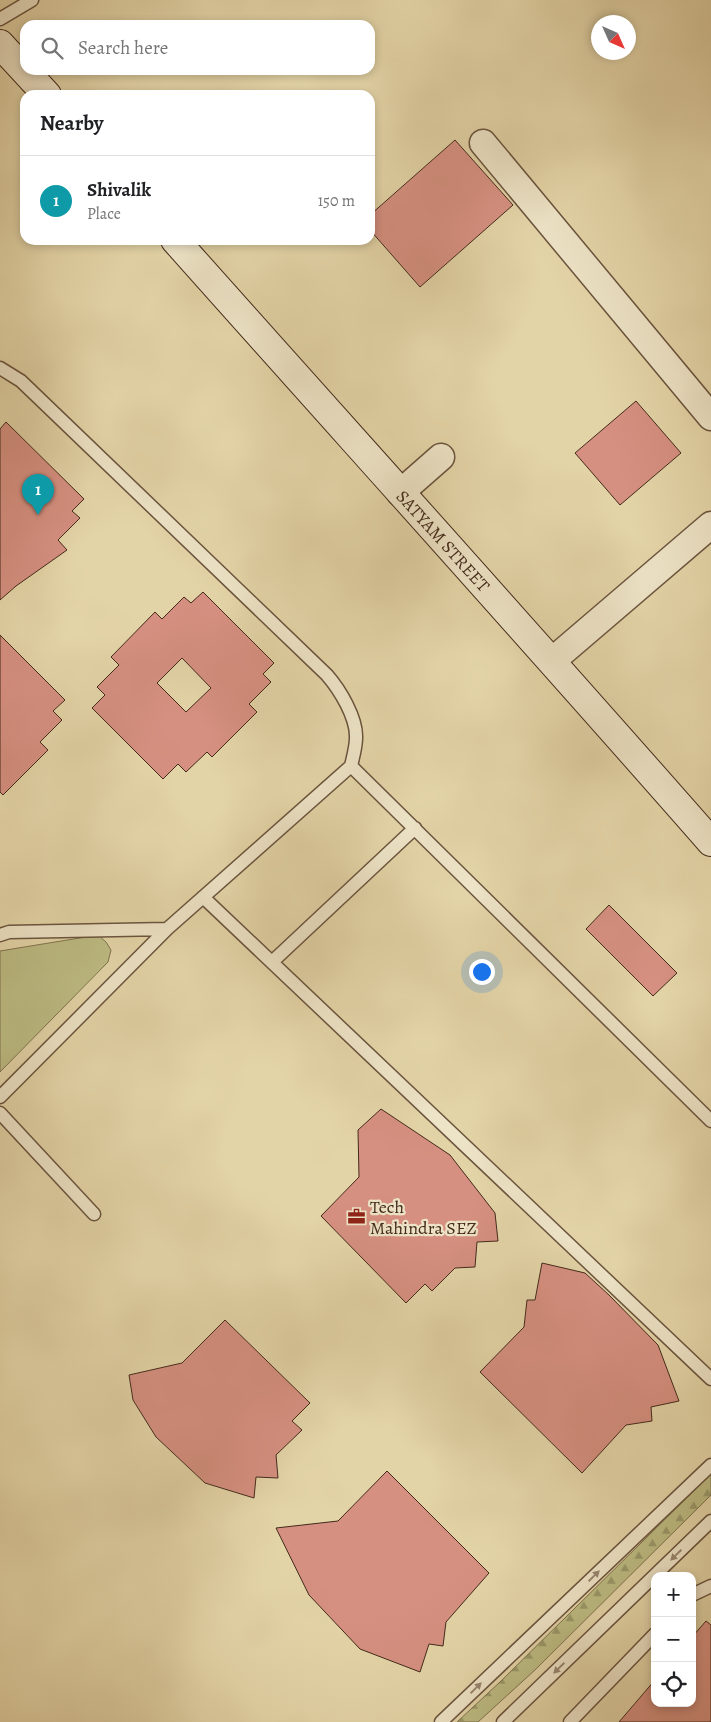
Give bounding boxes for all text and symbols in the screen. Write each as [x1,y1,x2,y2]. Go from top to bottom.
north arrow [591,15,636,60]
search box [20,20,375,75]
icon: search [38,34,66,62]
text: Search here [78,35,168,61]
text: Nearby [40,109,103,137]
text: Shivalik [87,177,151,203]
text: 1 [53,190,59,212]
text: 150 m [318,190,355,212]
text: Place [87,203,121,225]
pin: 1 [22,474,54,515]
street label: SATYAM STREET [391,485,495,597]
your location [469,959,495,985]
place label: Tech Mahindra SEZ [370,1195,477,1240]
office icon: Tech Mahindra SEZ [346,1207,366,1227]
one-way arrow [670,1549,682,1561]
one-way arrow [588,1571,600,1583]
map controls [651,1572,696,1707]
button: + [651,1572,696,1617]
button: − [651,1617,696,1662]
one-way arrow [553,1662,565,1674]
button: locate [651,1662,696,1707]
one-way arrow [470,1682,482,1694]

